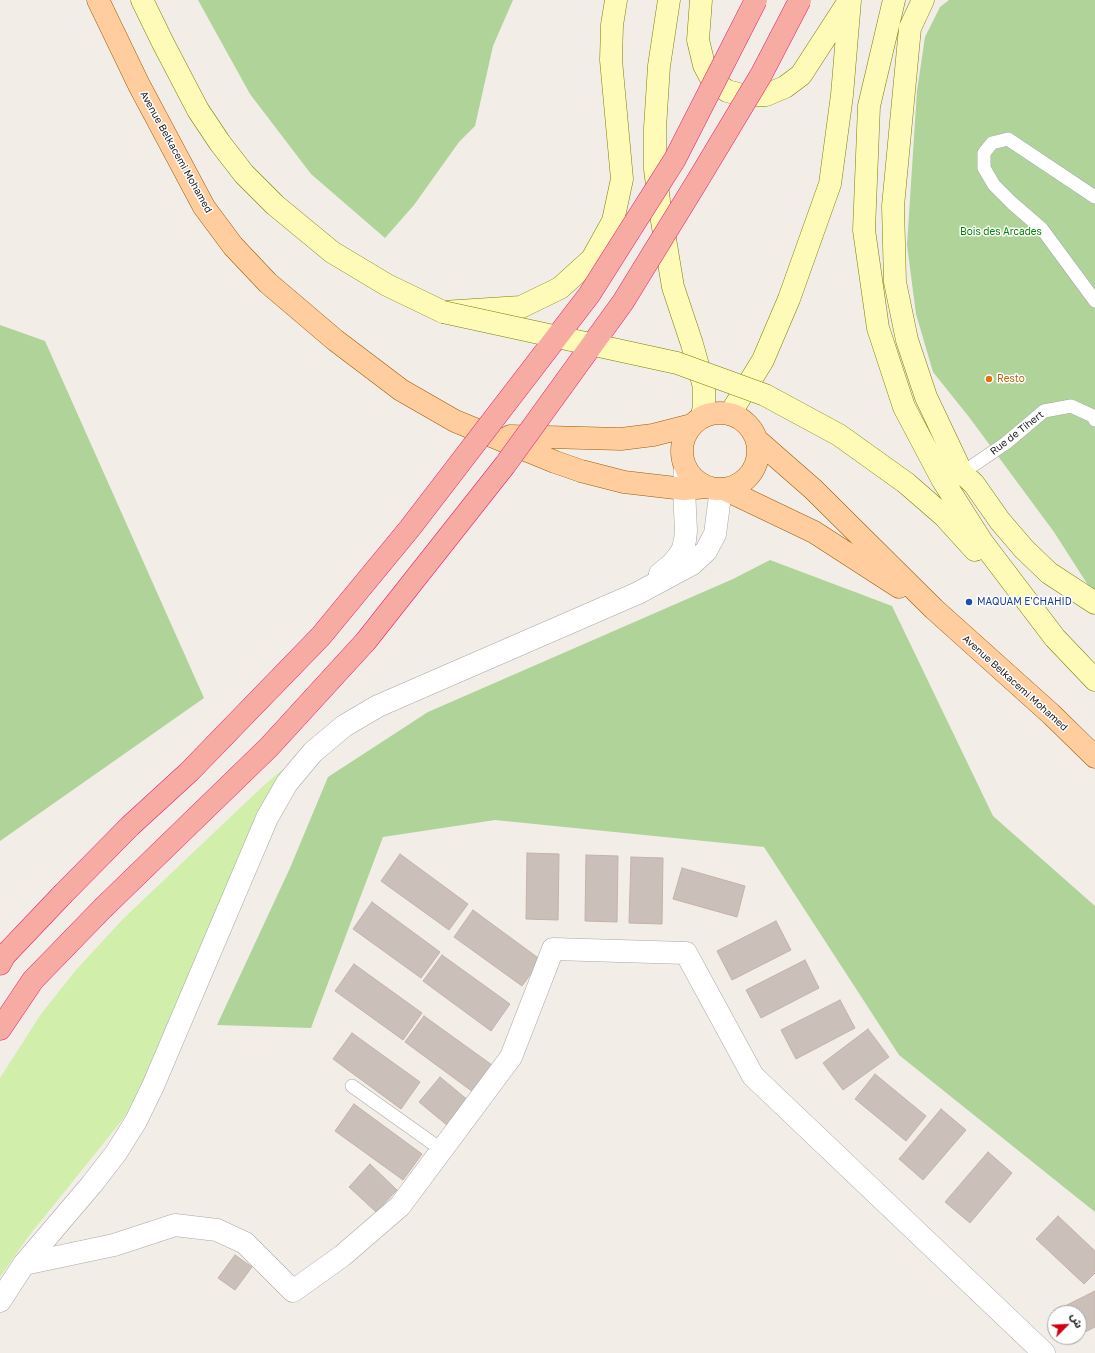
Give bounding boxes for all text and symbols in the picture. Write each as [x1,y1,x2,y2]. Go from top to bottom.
street label: Avenue Belkacemi Mohamed [137,89,215,215]
park label: Bois des Arcades [960,226,1042,238]
place label: Resto [997,373,1025,385]
marker: Resto [984,374,994,384]
street label: Rue de Tihert [988,408,1046,458]
place label: MAQUAM E'CHAHID [977,596,1072,608]
marker: MAQUAM E'CHAHID [964,597,974,607]
street label: Avenue Belkacemi Mohamed [960,633,1070,733]
north arrow [1047,1305,1087,1345]
text: ش [1068,1311,1087,1330]

